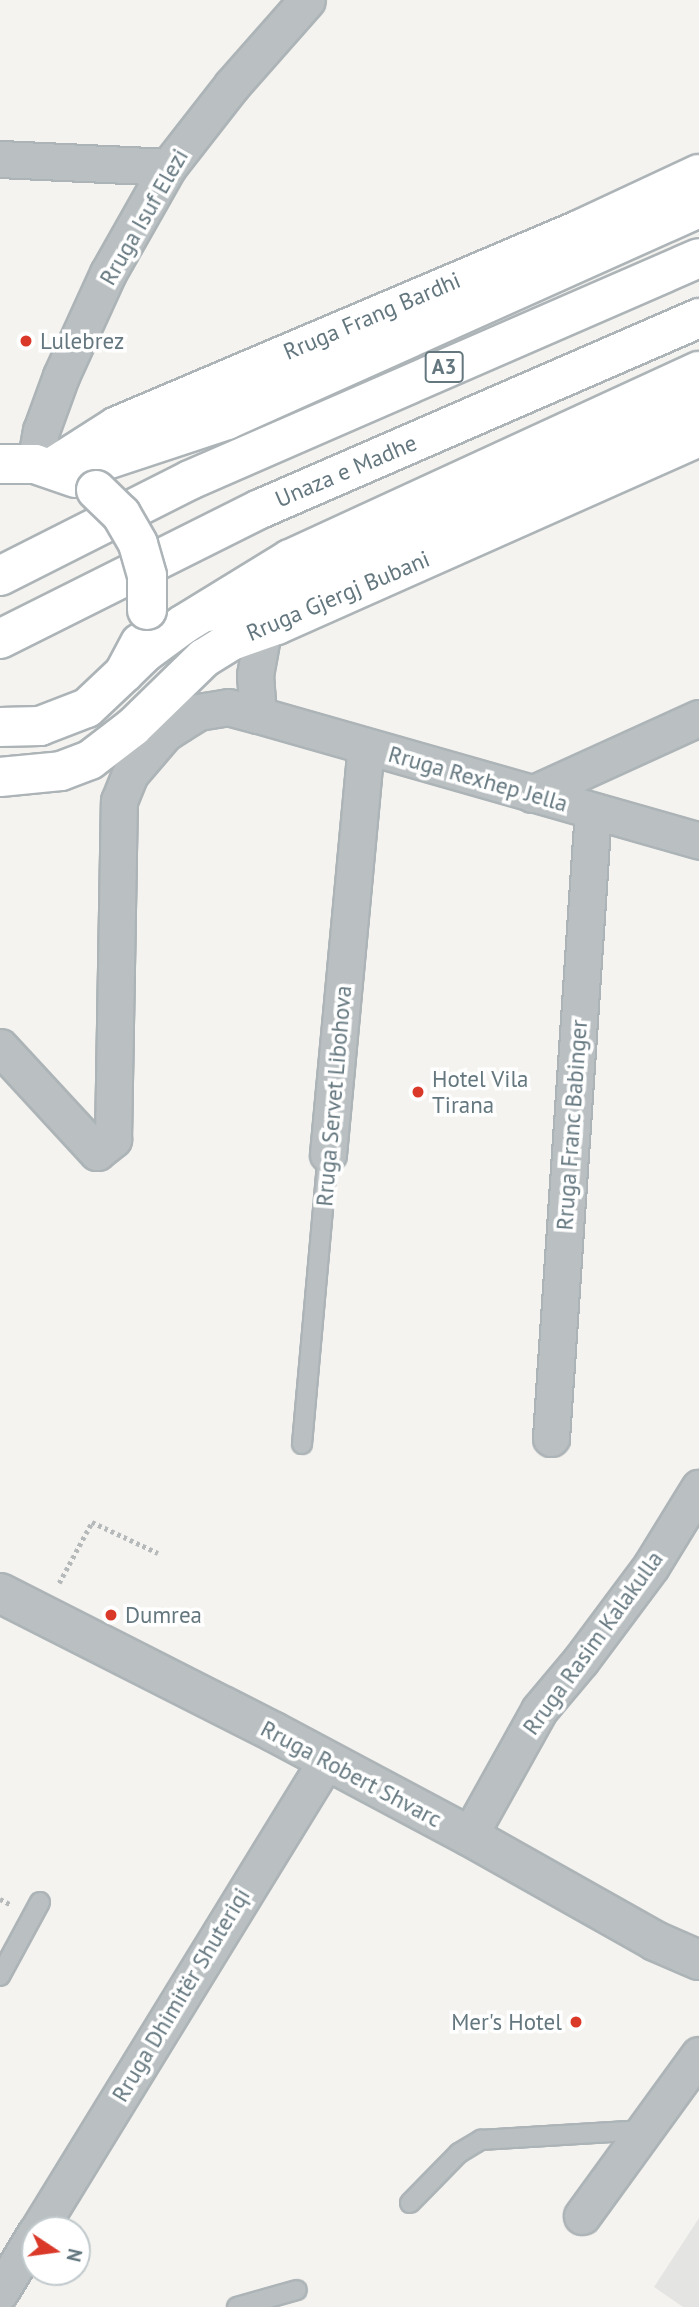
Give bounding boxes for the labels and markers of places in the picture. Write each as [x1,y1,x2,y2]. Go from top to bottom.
place label: Lulebrez [40,327,124,355]
marker: Lulebrez [18,333,34,349]
place label: Hotel Vila Tirana [432,1065,529,1119]
marker: Hotel Vila Tirana [410,1084,426,1100]
place label: Dumrea [125,1601,202,1629]
marker: Dumrea [103,1607,119,1623]
place label: Mer's Hotel [451,2008,562,2036]
marker: Mer's Hotel [568,2014,584,2030]

